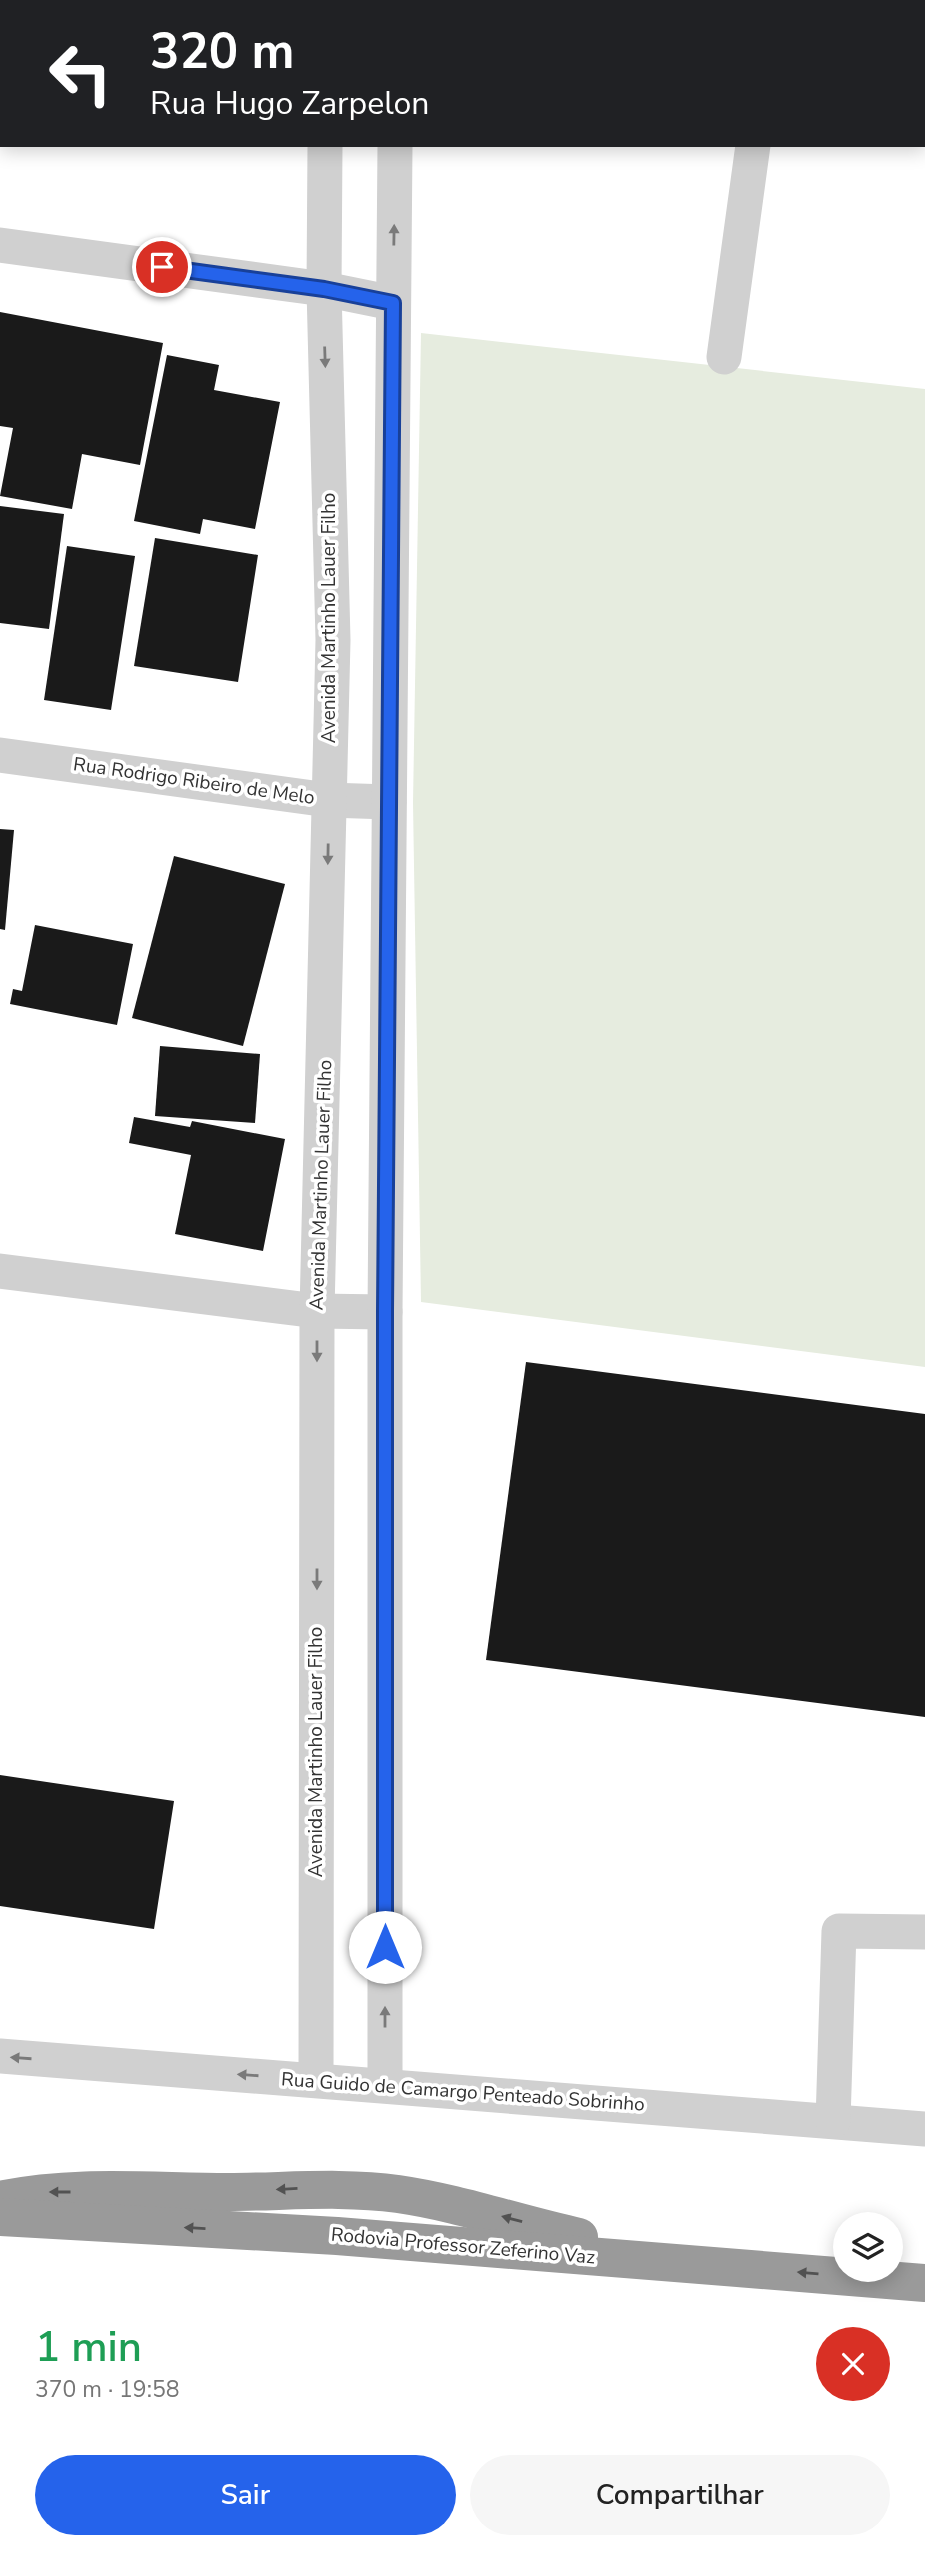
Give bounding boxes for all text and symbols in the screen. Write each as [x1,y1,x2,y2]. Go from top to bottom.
text: 320 m [150,18,294,85]
icon: left [35,28,126,119]
text: Rua Hugo Zarpelon [150,82,430,125]
one-way arrow [388,224,400,246]
pin [132,237,192,297]
icon: arrive [143,248,181,286]
one-way arrow [320,347,331,369]
street label: Avenida Martinho Lauer Filho [316,493,342,743]
street label: Rua Rodrigo Ribeiro de Melo [72,751,316,811]
one-way arrow [322,844,333,866]
street label: Avenida Martinho Lauer Filho [304,1059,338,1311]
one-way arrow [311,1340,323,1362]
one-way arrow [311,1568,323,1590]
street label: Avenida Martinho Lauer Filho [303,1627,329,1877]
position arrow [348,1910,422,1984]
one-way arrow [379,2005,391,2027]
one-way arrow [10,2052,32,2063]
street label: Rua Guido de Camargo Penteado Sobrinho [280,2066,646,2118]
one-way arrow [237,2069,259,2080]
one-way arrow [276,2184,298,2195]
one-way arrow [49,2186,71,2198]
map controls [833,2212,903,2282]
button: layers [833,2212,903,2282]
one-way arrow [501,2214,522,2224]
one-way arrow [184,2222,206,2233]
street label: Rodovia Professor Zeferino Vaz [330,2222,596,2271]
one-way arrow [797,2267,819,2278]
text: 1 min [35,2319,142,2376]
button: close [816,2327,890,2401]
text: 370 m · 19:58 [35,2374,180,2405]
button: Sair [35,2455,456,2535]
button: Compartilhar [470,2455,890,2535]

